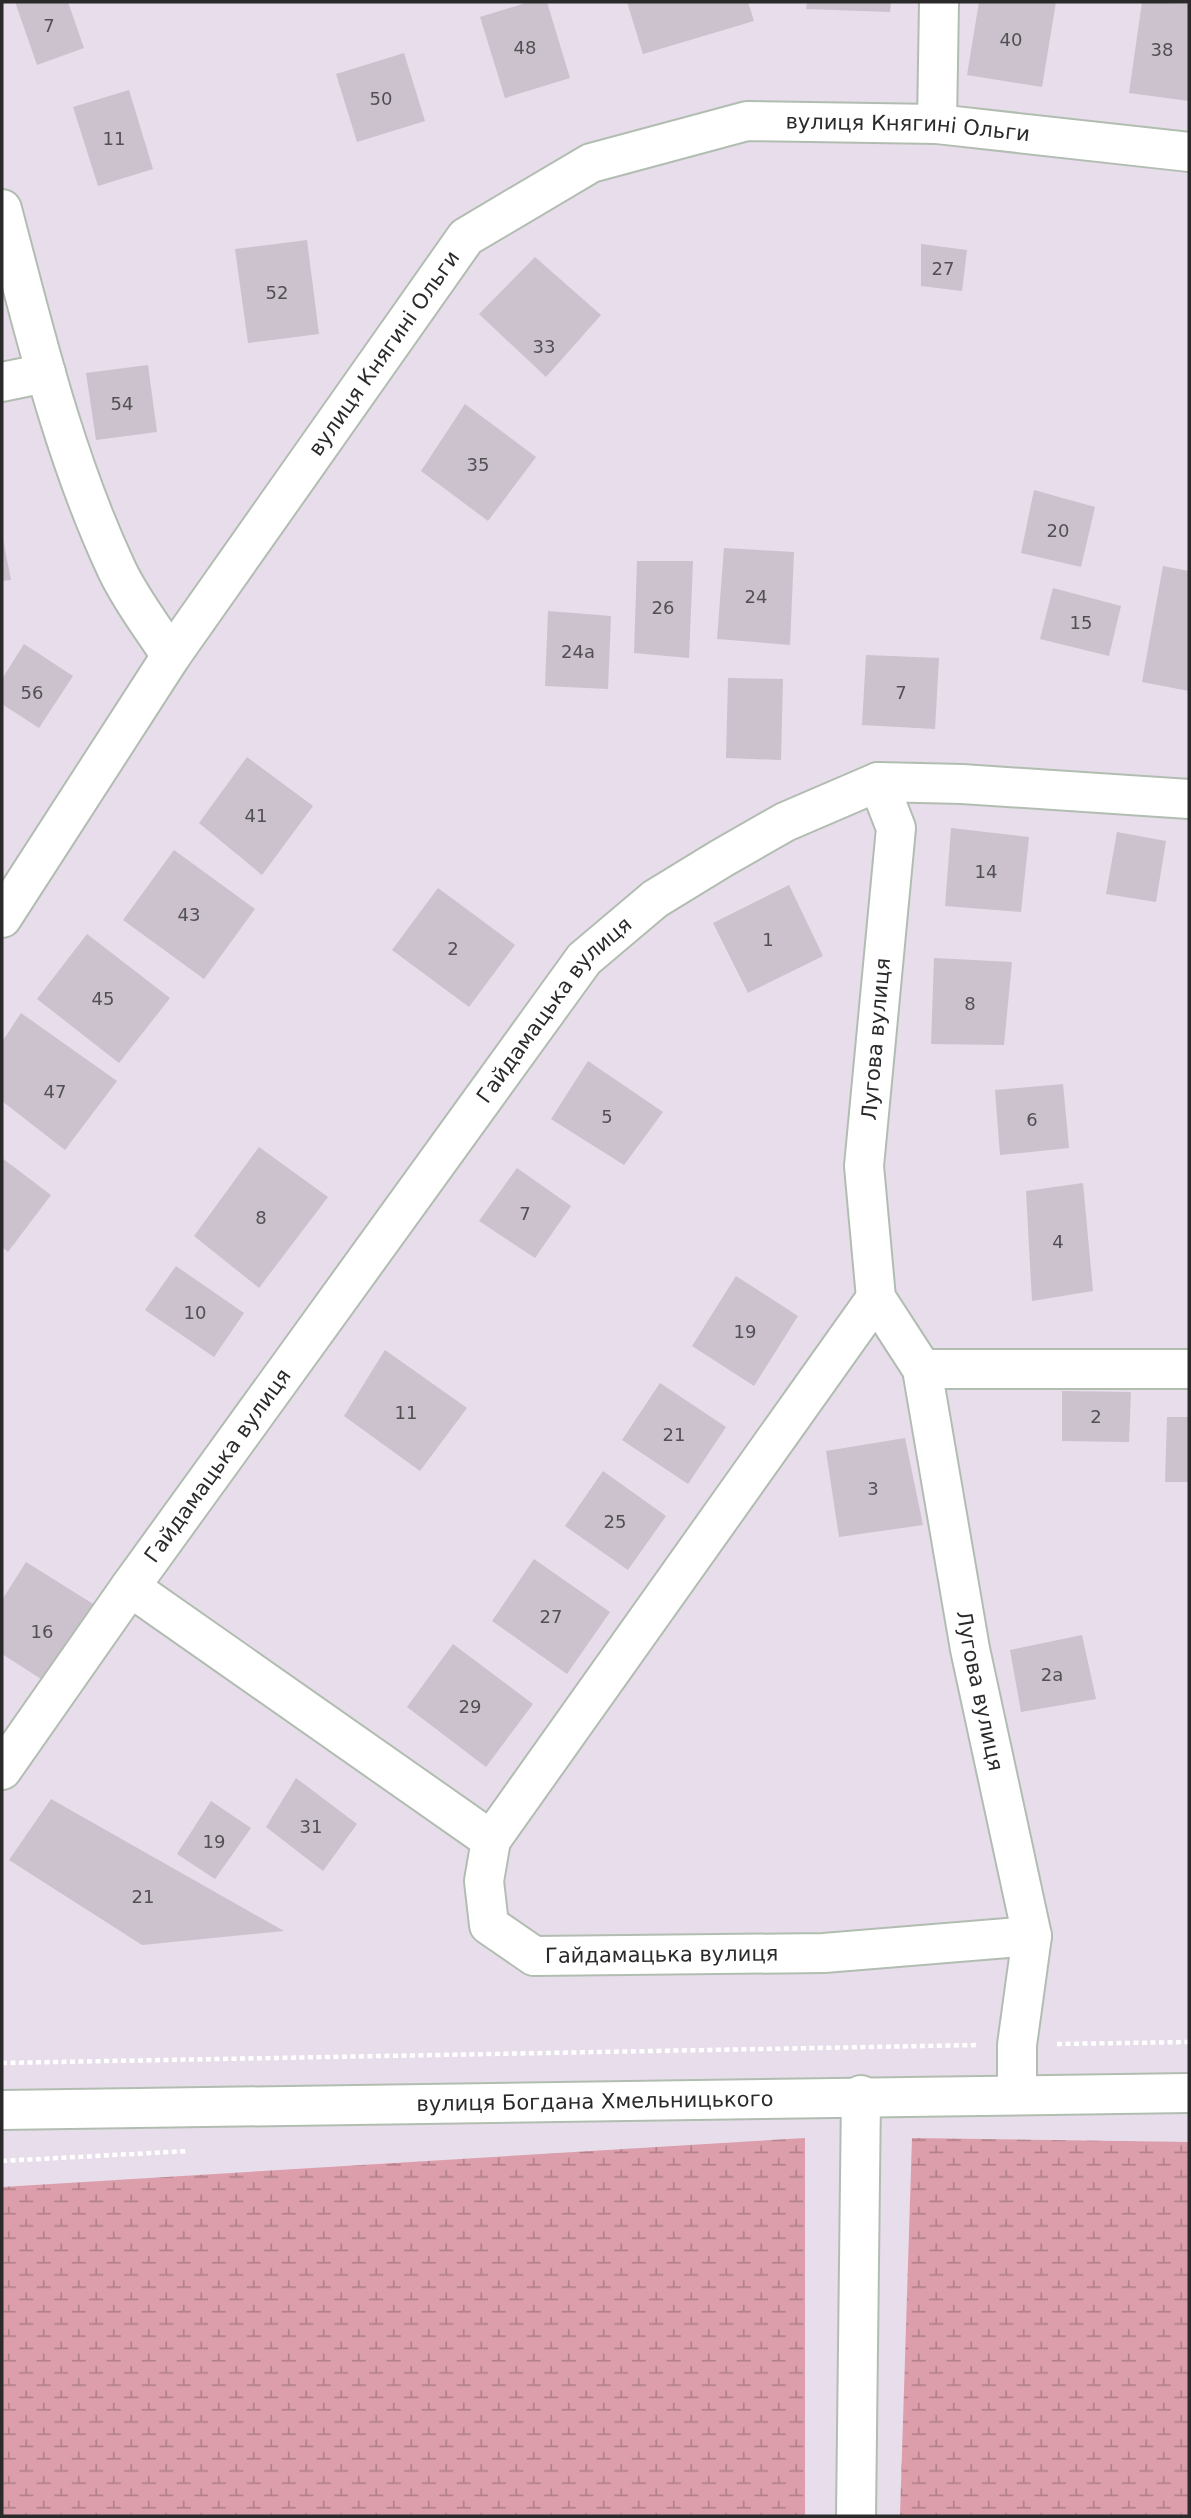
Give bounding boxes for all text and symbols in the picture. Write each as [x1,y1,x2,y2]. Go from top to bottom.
house number: 7 [43,15,55,36]
house number: 40 [1000,29,1022,50]
house number: 48 [514,37,536,58]
house number: 38 [1151,39,1173,60]
house number: 50 [370,88,392,109]
street label: вулиця Княгині Ольги [785,110,1031,146]
house number: 11 [103,128,125,149]
street label: вулиця Княгині Ольги [304,246,464,460]
house number: 27 [932,258,954,279]
house number: 52 [266,282,288,303]
house number: 33 [533,336,555,357]
house number: 54 [111,393,133,414]
house number: 35 [467,454,489,475]
house number: 20 [1047,520,1069,541]
house number: 24 [745,586,767,607]
house number: 26 [652,597,674,618]
house number: 15 [1070,612,1092,633]
house number: 24а [561,641,595,662]
house number: 56 [21,682,43,703]
house number: 7 [895,682,907,703]
house number: 41 [245,805,267,826]
house number: 14 [975,861,997,882]
house number: 43 [178,904,200,925]
street label: Гайдамацька вулиця [472,912,636,1108]
house number: 1 [762,929,774,950]
house number: 2 [447,938,459,959]
street label: Лугова вулиця [857,957,895,1121]
house number: 45 [92,988,114,1009]
house number: 8 [964,993,976,1014]
house number: 47 [44,1081,66,1102]
house number: 5 [601,1106,613,1127]
house number: 6 [1026,1109,1038,1130]
house number: 7 [519,1203,531,1224]
house number: 8 [255,1207,267,1228]
house number: 4 [1052,1231,1064,1252]
house number: 10 [184,1302,206,1323]
house number: 19 [734,1321,756,1342]
street label: Гайдамацька вулиця [140,1364,296,1567]
house number: 11 [395,1402,417,1423]
house number: 2 [1090,1406,1102,1427]
house number: 21 [663,1424,685,1445]
house number: 3 [867,1478,879,1499]
house number: 25 [604,1511,626,1532]
house number: 27 [540,1606,562,1627]
street label: Лугова вулиця [952,1609,1008,1773]
house number: 16 [31,1621,53,1642]
house number: 2а [1041,1664,1063,1685]
house number: 29 [459,1696,481,1717]
house number: 31 [300,1816,322,1837]
house number: 19 [203,1831,225,1852]
house number: 21 [132,1886,154,1907]
street label: Гайдамацька вулиця [545,1941,778,1968]
street label: вулиця Богдана Хмельницького [416,2087,774,2116]

